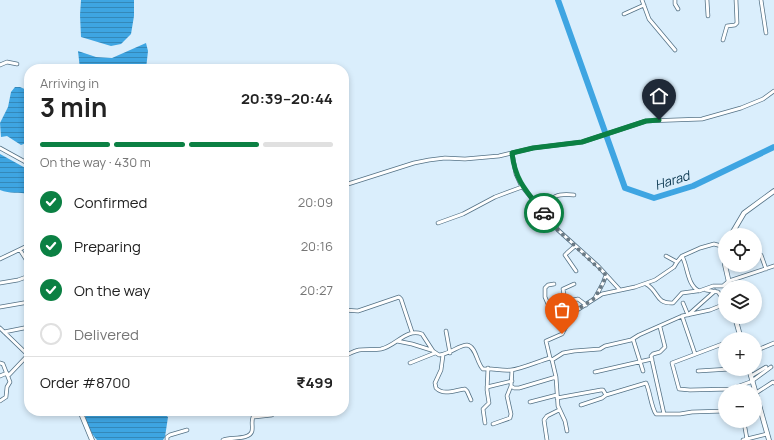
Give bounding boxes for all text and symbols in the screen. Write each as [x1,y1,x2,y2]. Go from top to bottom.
text: Arriving in [40,74,99,92]
pin [642,79,676,120]
icon: home [648,85,670,107]
text: 20:39–20:44 [241,88,333,109]
text: 3 min [40,89,107,125]
text: On the way · 430 m [40,153,151,171]
water label: Harad [652,166,694,194]
icon: check [40,191,62,213]
text: Confirmed [74,192,147,213]
text: 20:09 [298,193,333,211]
courier [524,193,564,233]
icon: car [533,202,555,224]
map controls [718,228,762,428]
button: locate [718,228,762,272]
icon: check [40,235,62,257]
text: Preparing [74,236,141,257]
text: 20:16 [301,237,333,255]
icon: check [40,279,62,301]
text: On the way [74,280,150,301]
button: layers [718,280,762,324]
text: 20:27 [300,281,333,299]
pin [545,293,579,334]
icon: bag [551,299,573,321]
text: Delivered [74,324,139,345]
button: + [718,332,762,376]
text: Order #8700 [40,372,131,393]
text: ₹499 [296,372,333,393]
button: − [718,384,762,428]

